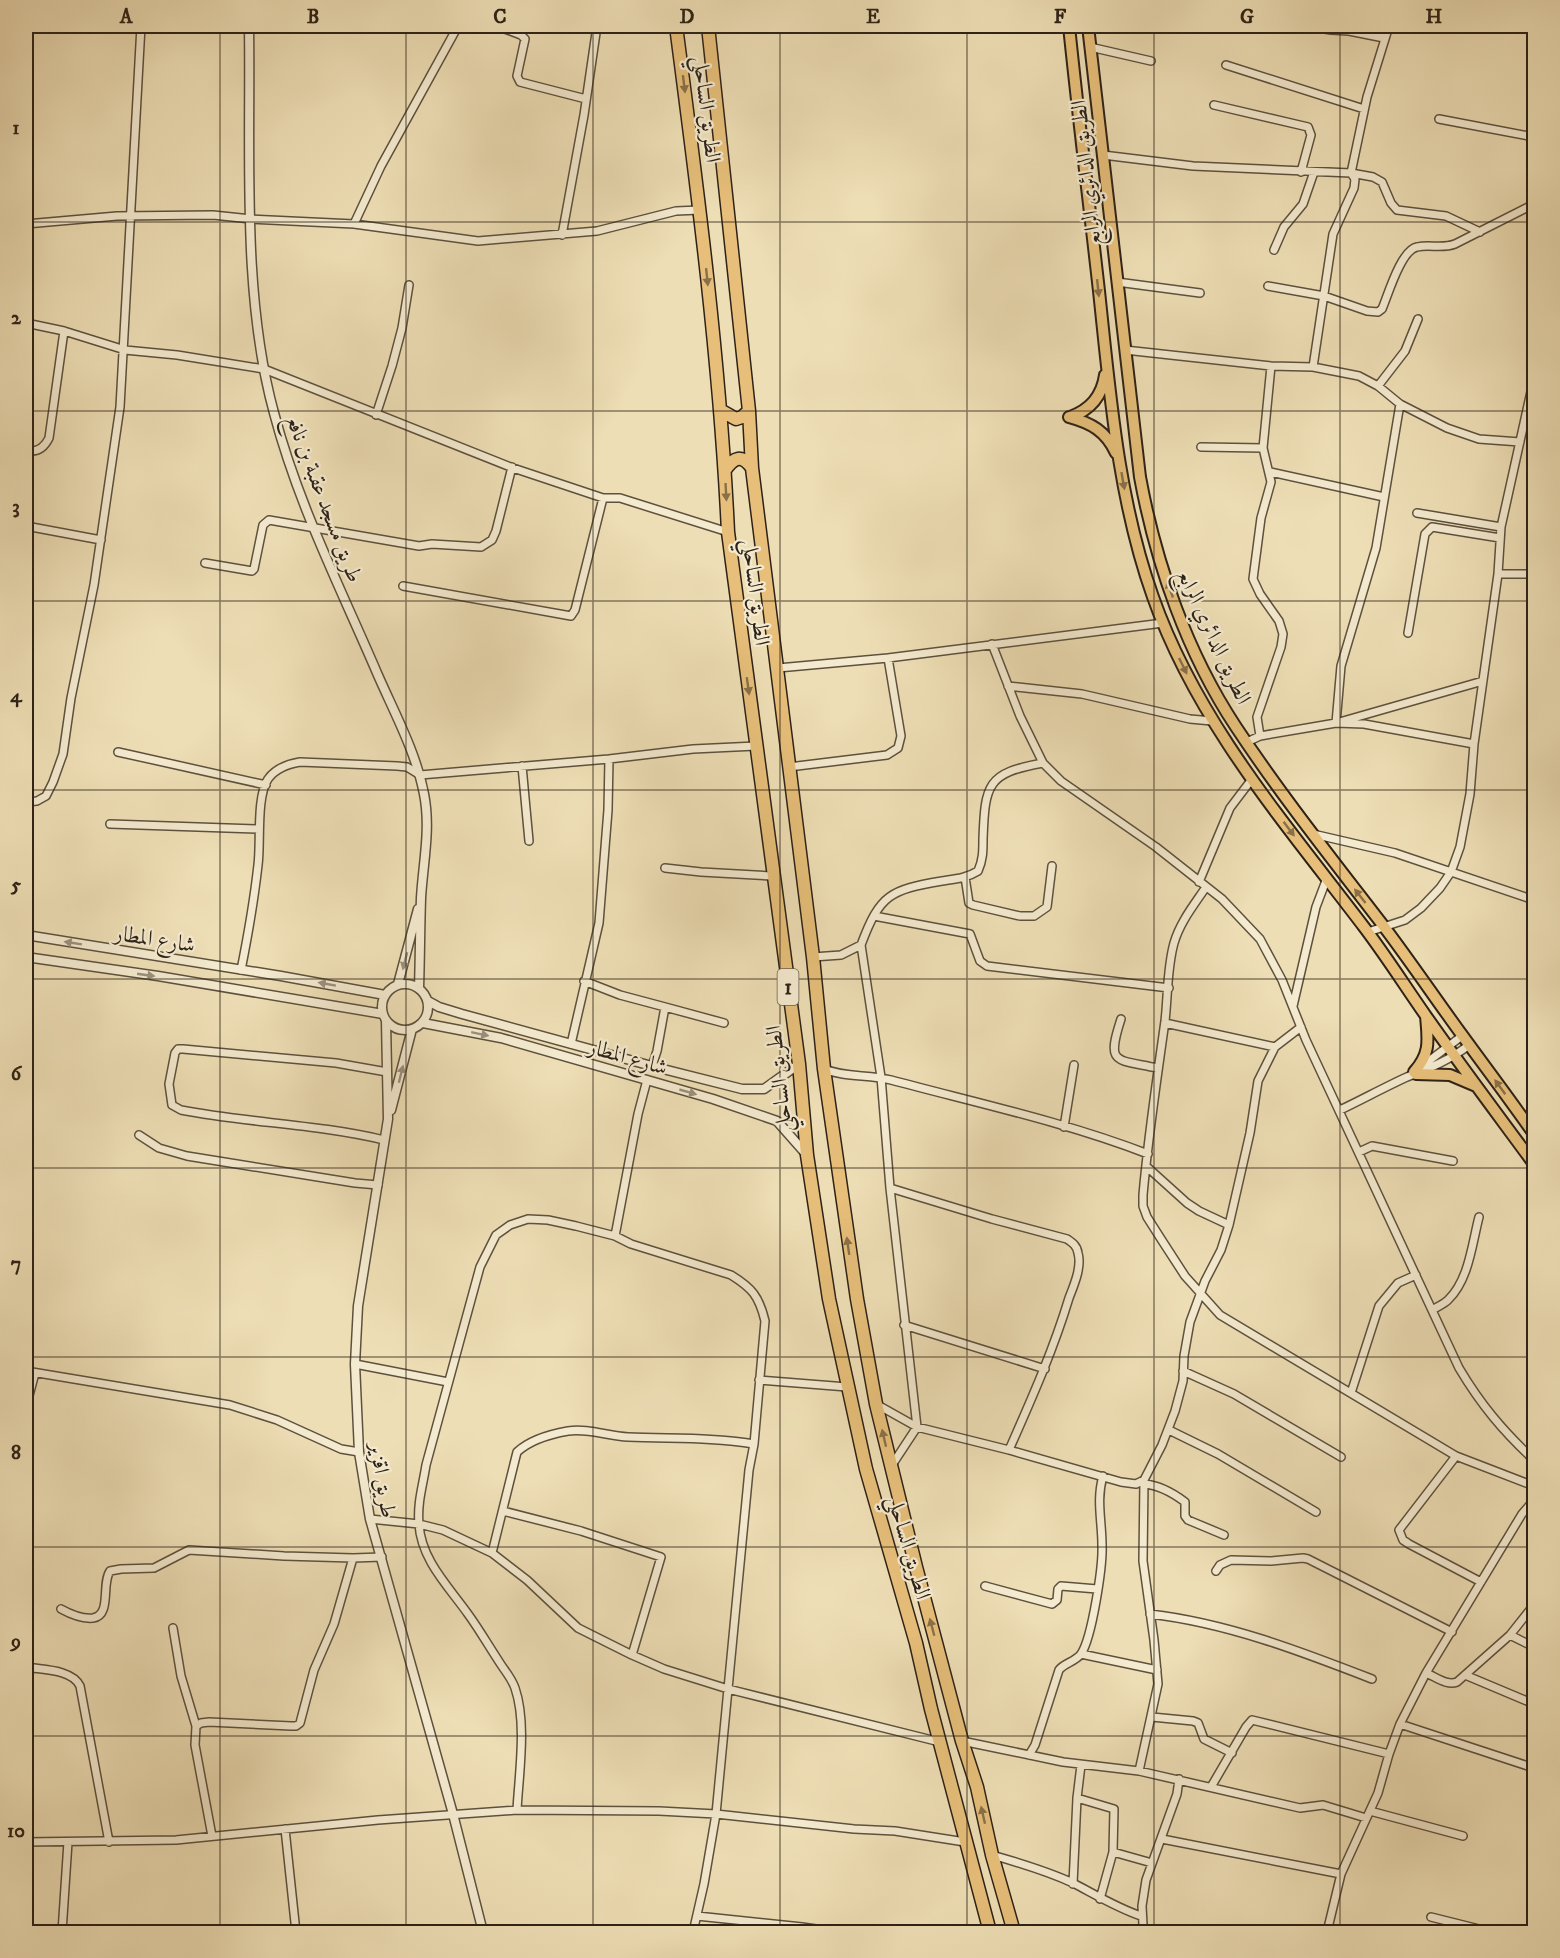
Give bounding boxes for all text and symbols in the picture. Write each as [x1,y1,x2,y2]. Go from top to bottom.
text: A [119,5,134,30]
text: B [307,5,319,30]
text: C [493,5,507,30]
text: D [680,5,695,30]
text: E [866,5,880,30]
text: F [1054,5,1067,30]
text: G [1240,5,1254,30]
text: H [1426,5,1443,30]
street label: الطريق الساحلي [680,54,726,165]
one-way arrow [679,74,688,93]
street label: الطريق الدائري الرابع [1065,98,1113,247]
text: 1 [12,116,20,141]
one-way arrow [702,268,712,287]
one-way arrow [1094,278,1103,297]
text: 2 [11,306,22,331]
street label: طريق مسجد عقبة بن نافع [274,411,368,588]
one-way arrow [1119,472,1128,491]
one-way arrow [722,483,731,502]
text: 3 [12,495,20,520]
street label: الطريق الساحلي [729,537,775,648]
street label: الطريق الدائري الرابع [1166,564,1257,711]
one-way arrow [1164,580,1174,598]
one-way arrow [1178,657,1187,674]
one-way arrow [743,676,753,695]
text: 4 [10,684,23,709]
one-way arrow [1282,821,1295,837]
text: 5 [10,873,21,898]
one-way arrow [1354,888,1366,904]
street label: شارع المطار [110,919,197,963]
one-way arrow [63,938,82,947]
one-way arrow [400,952,409,970]
road number: 1 [778,969,798,1005]
one-way arrow [136,970,155,979]
one-way arrow [318,979,337,988]
street label: الطريق الساحلي [760,1023,805,1134]
one-way arrow [471,1029,489,1039]
street label: شارع المطار [582,1033,670,1085]
text: 6 [11,1062,23,1087]
one-way arrow [396,1065,406,1084]
one-way arrow [1494,1079,1506,1095]
one-way arrow [679,1087,697,1097]
one-way arrow [844,1237,853,1256]
text: 7 [11,1252,21,1277]
one-way arrow [879,1429,889,1447]
street label: طريق اقزير [363,1439,402,1520]
text: 8 [11,1441,21,1466]
street label: الطريق الساحلي [874,1492,936,1605]
one-way arrow [926,1618,936,1636]
text: 9 [9,1630,21,1655]
one-way arrow [978,1806,988,1824]
text: 10 [7,1819,25,1844]

